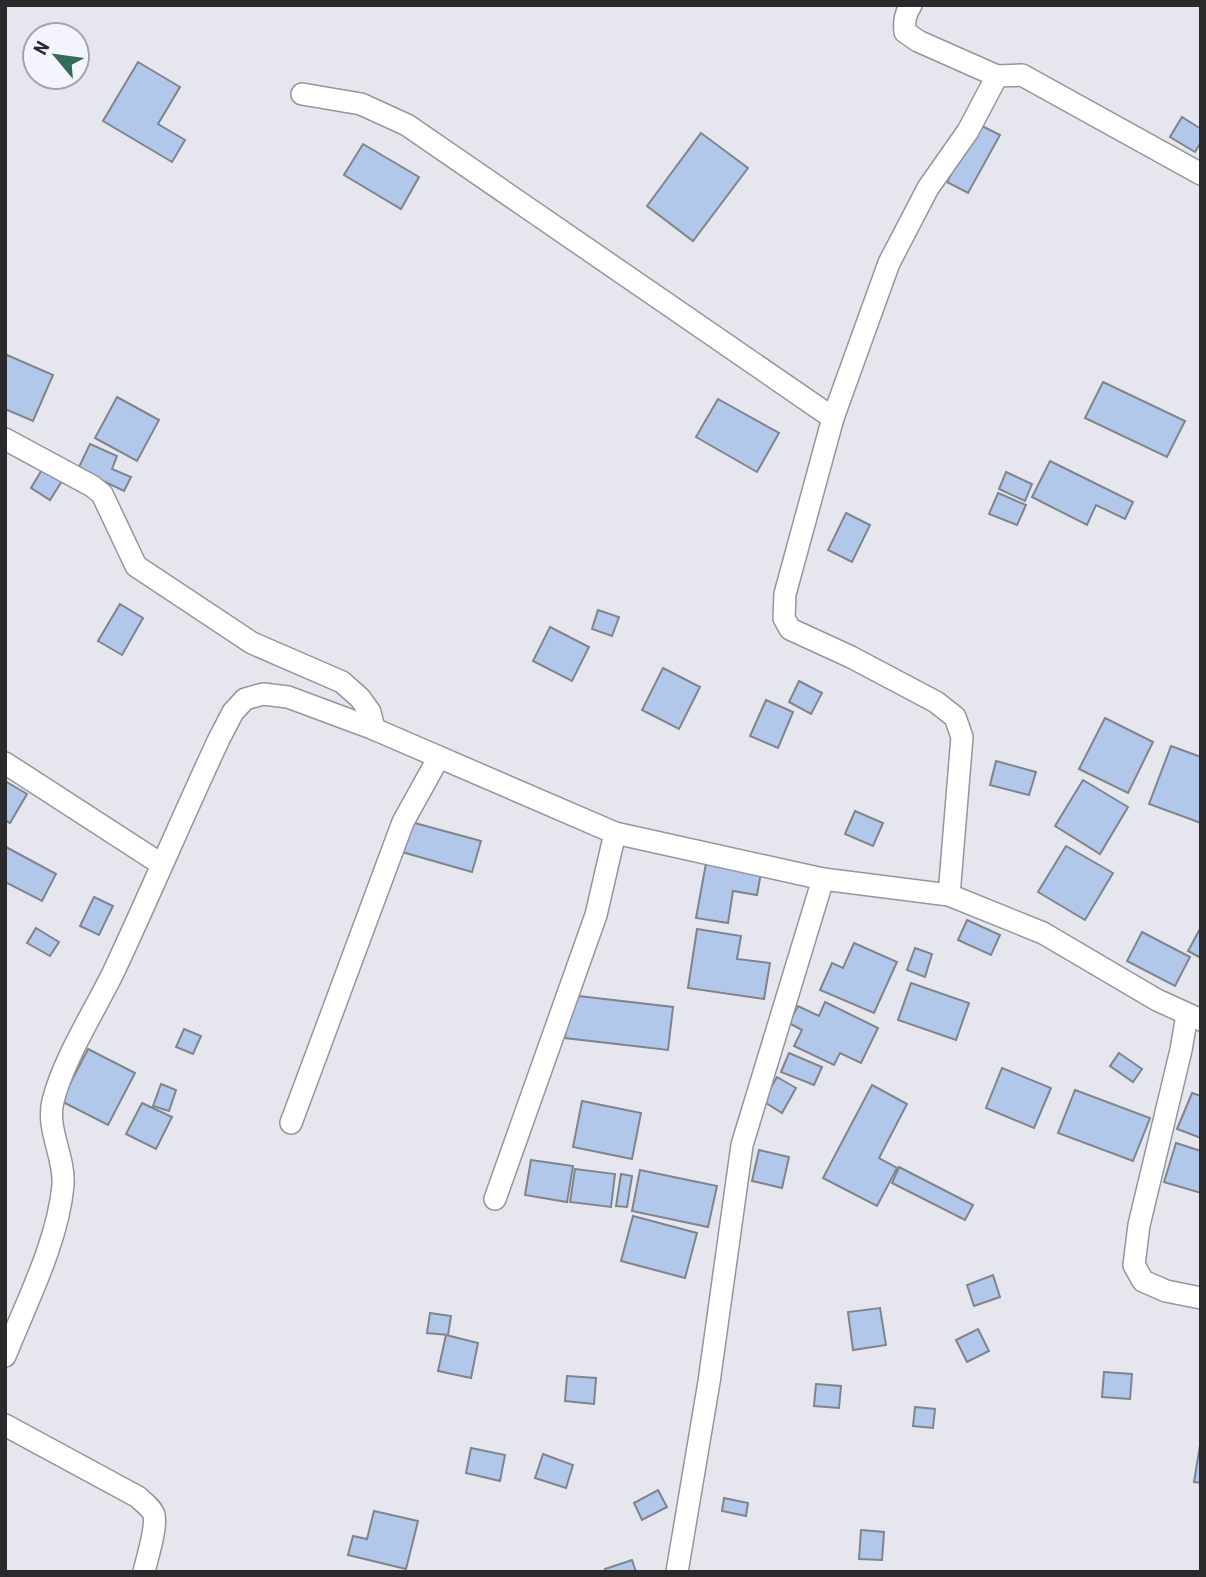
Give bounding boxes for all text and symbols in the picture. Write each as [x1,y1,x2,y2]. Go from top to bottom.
north arrow [21,21,91,91]
text: N [29,37,54,59]

